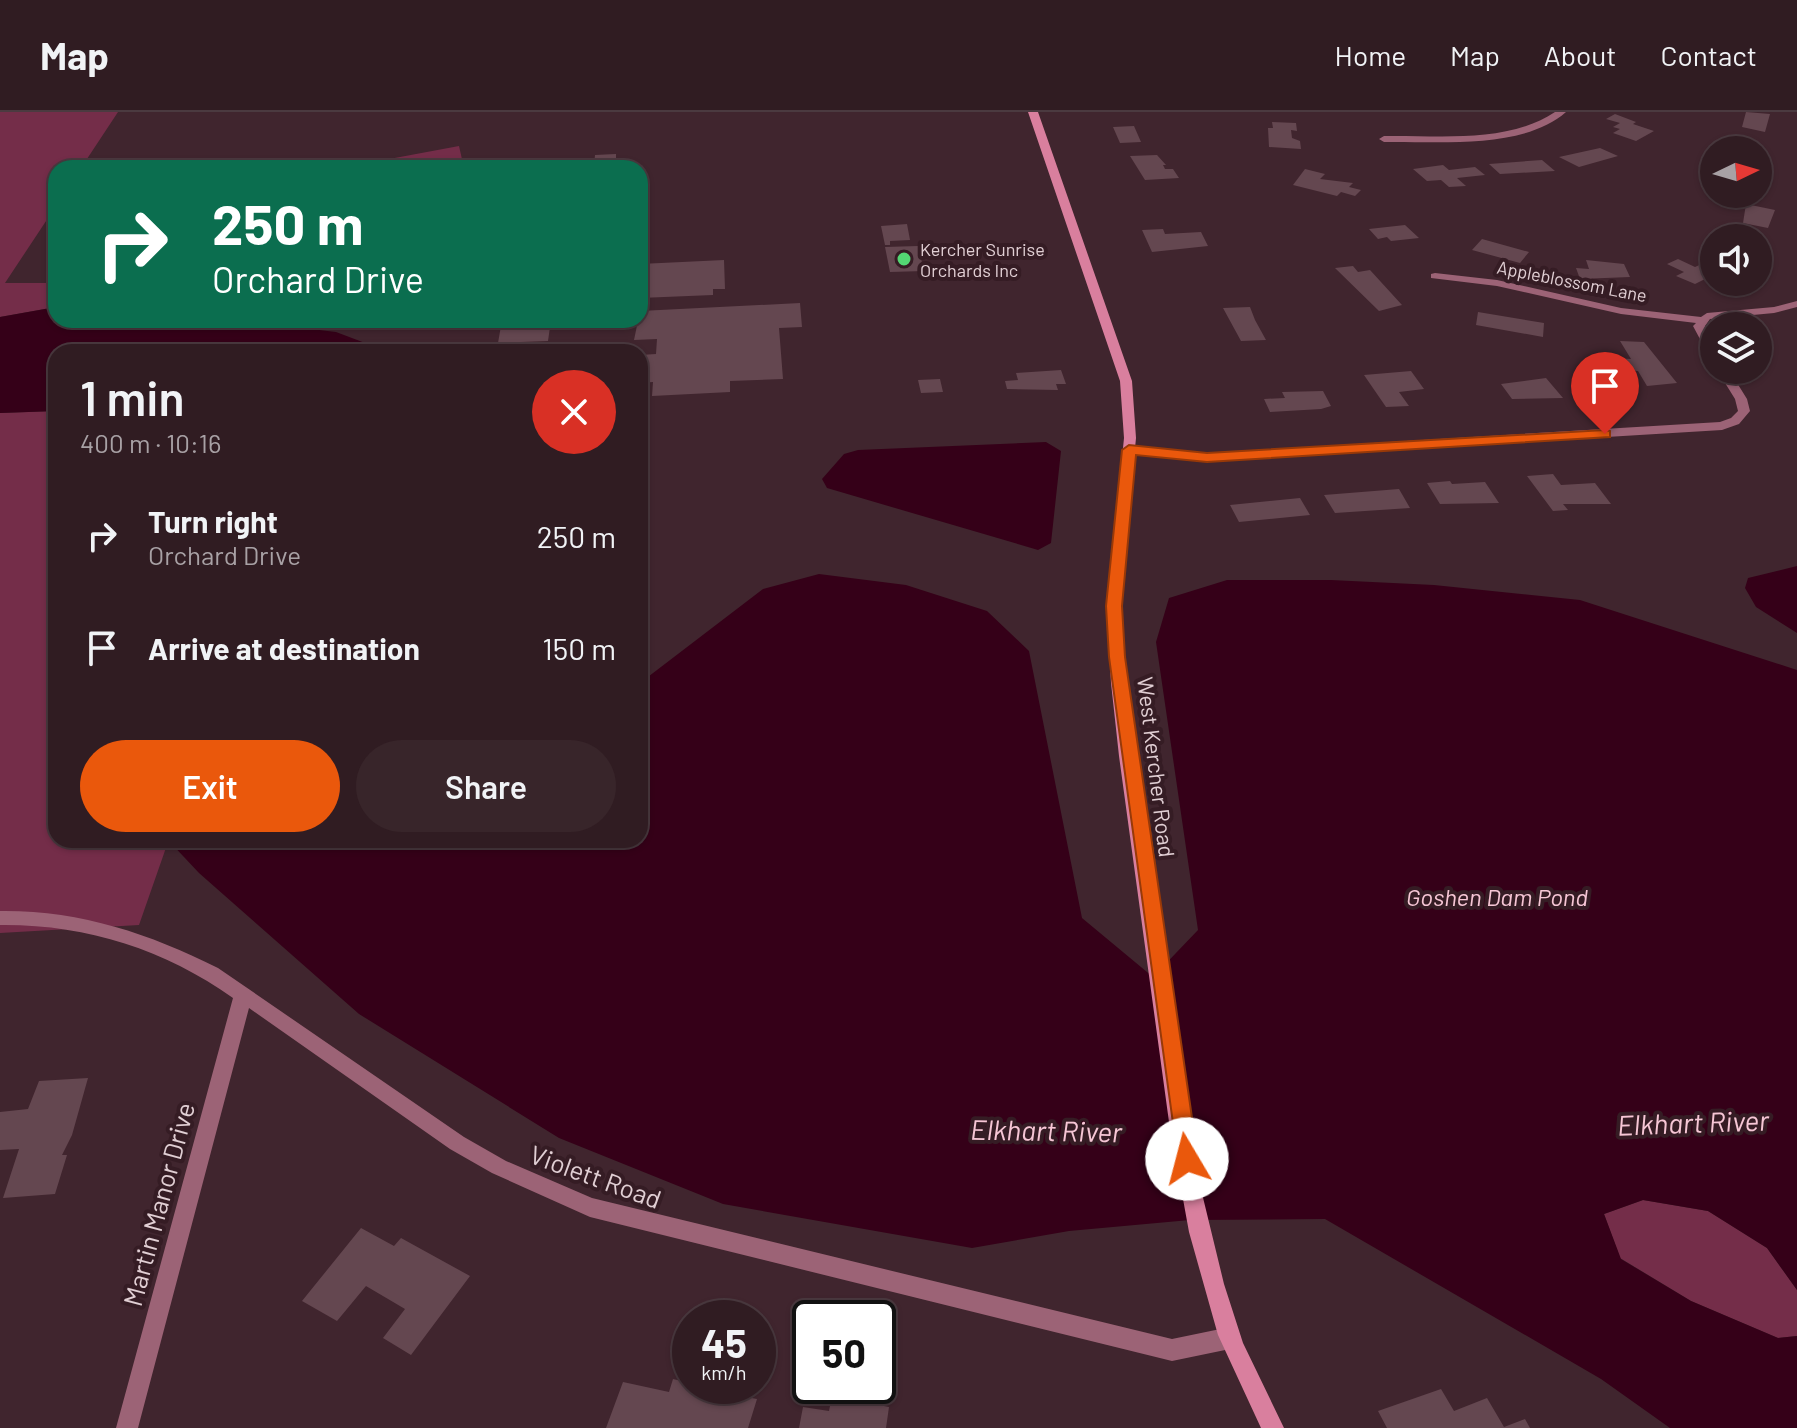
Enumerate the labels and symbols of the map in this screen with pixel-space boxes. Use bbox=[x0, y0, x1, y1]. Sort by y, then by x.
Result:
north arrow bbox=[1700, 136, 1772, 208]
place label: Kercher Sunrise Orchards Inc bbox=[920, 238, 1045, 281]
marker: Kercher Sunrise Orchards Inc bbox=[895, 250, 913, 268]
street label: Appleblossom Lane bbox=[1495, 256, 1649, 306]
pin bbox=[1571, 352, 1639, 434]
street label: West Kercher Road bbox=[1133, 675, 1181, 859]
water label: Goshen Dam Pond bbox=[1406, 882, 1588, 911]
street label: Martin Manor Drive bbox=[116, 1099, 200, 1309]
water label: Elkhart River bbox=[1617, 1102, 1771, 1142]
water label: Elkhart River bbox=[970, 1112, 1123, 1148]
position arrow bbox=[1145, 1117, 1229, 1201]
street label: Violett Road bbox=[526, 1138, 666, 1214]
speed limit sign: 50 bbox=[792, 1300, 896, 1404]

